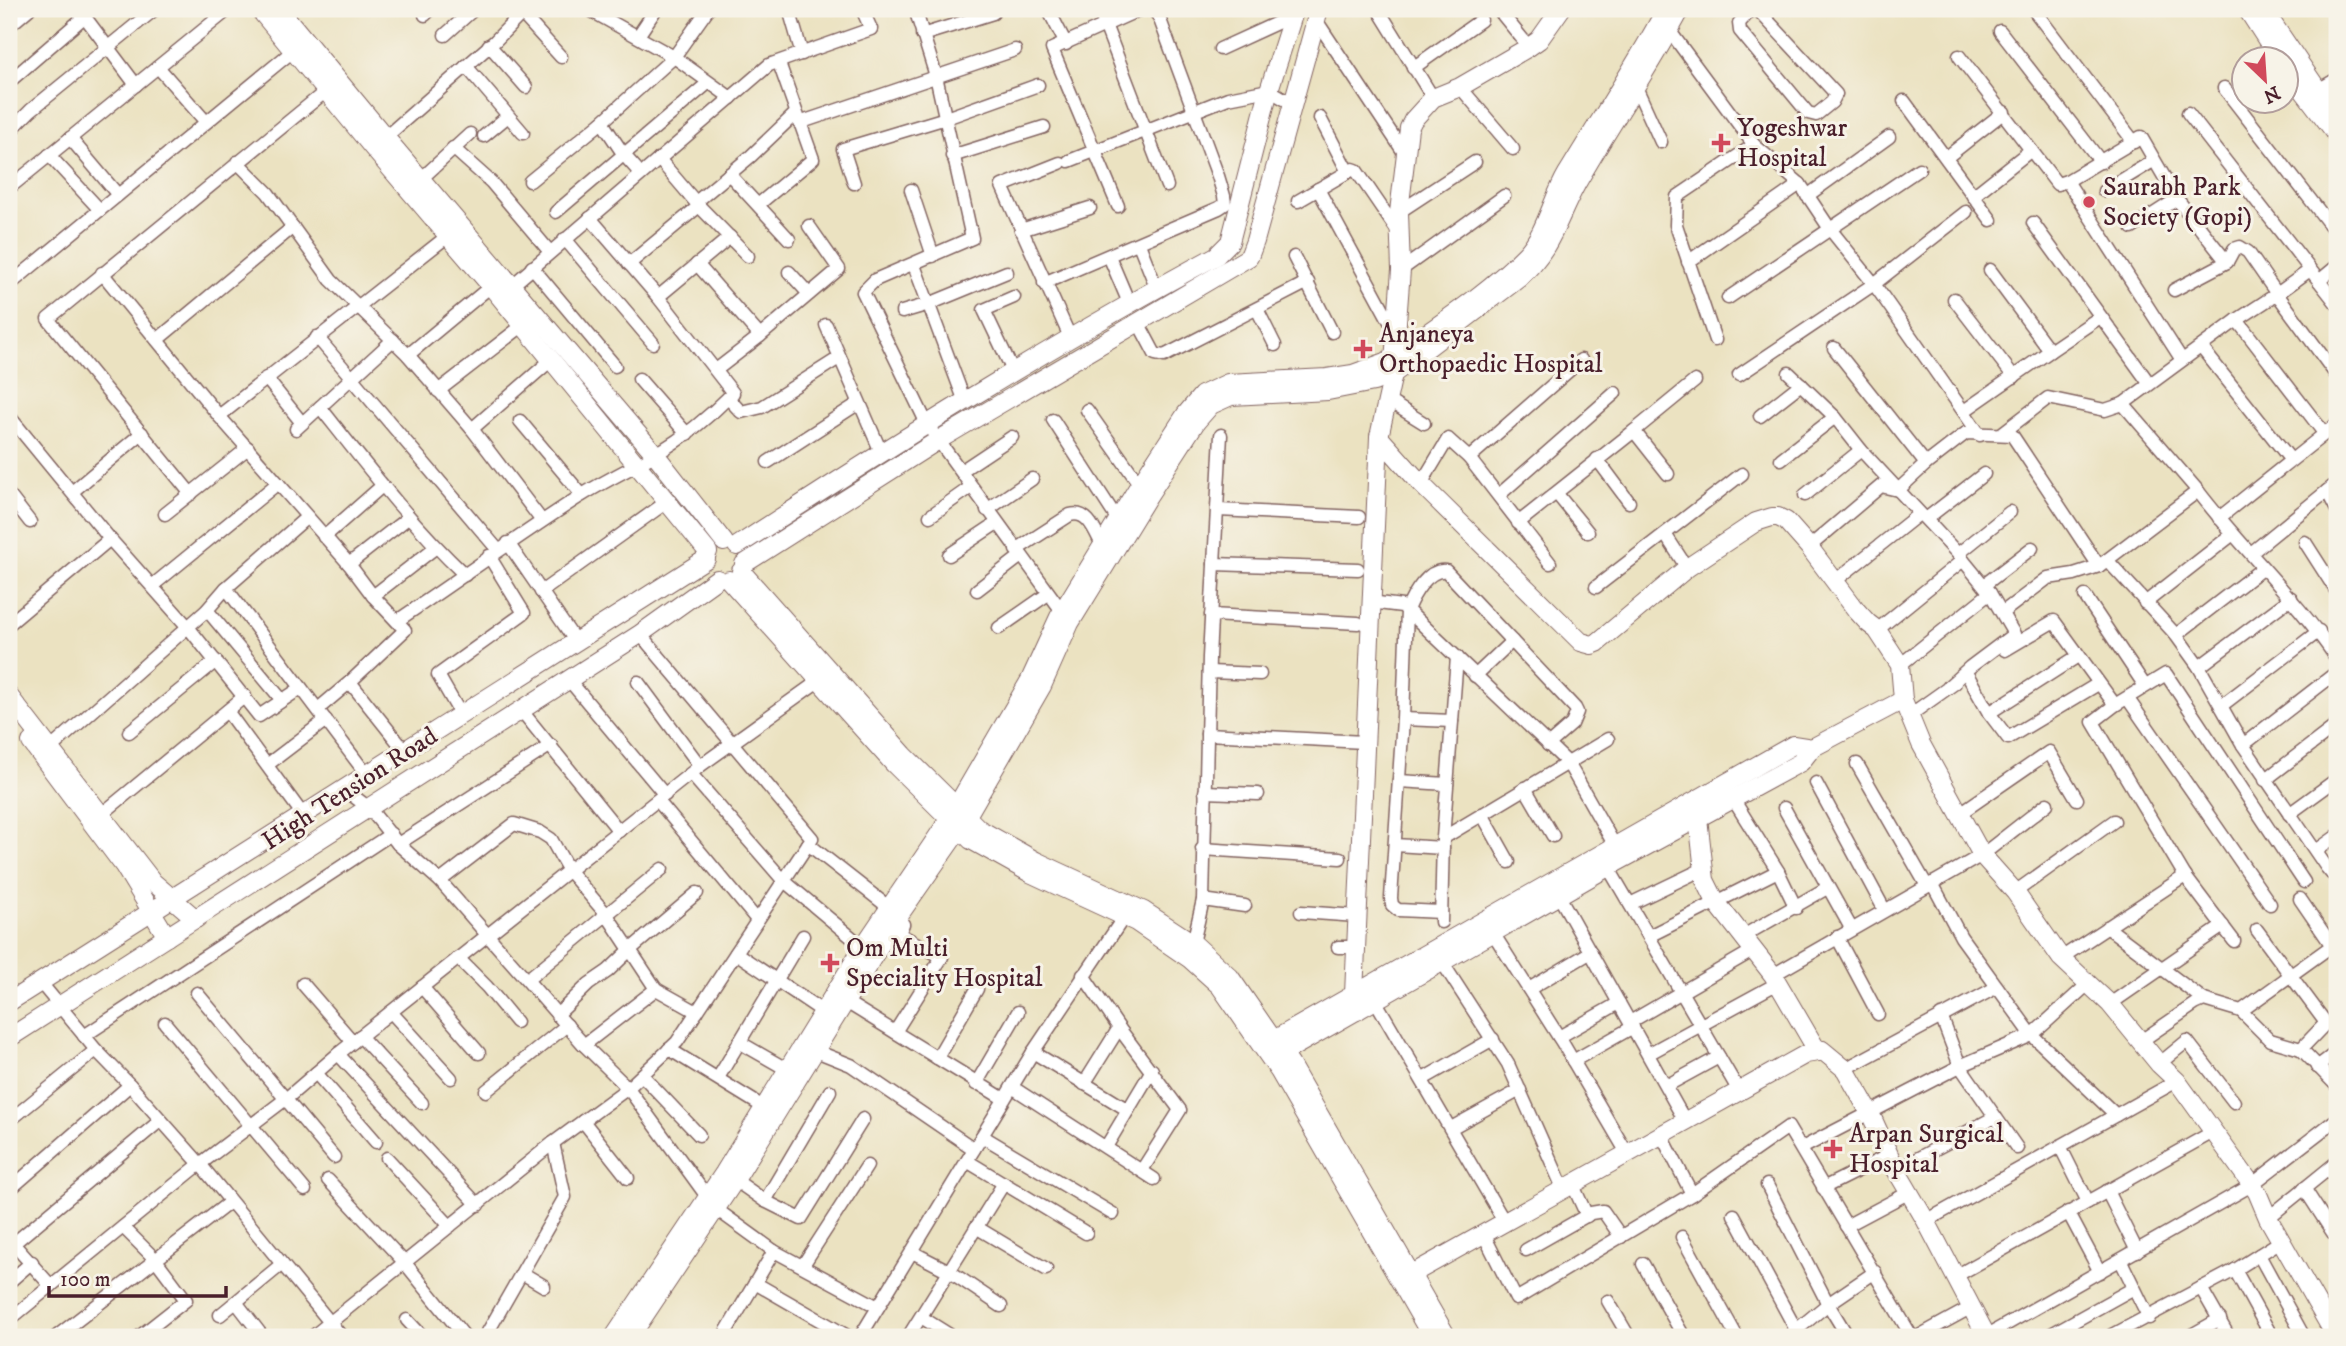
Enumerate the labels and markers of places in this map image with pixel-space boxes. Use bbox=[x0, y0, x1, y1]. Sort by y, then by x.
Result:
place label: Yogeshwar Hospital bbox=[1737, 112, 1848, 175]
marker: Yogeshwar Hospital bbox=[1711, 133, 1731, 153]
place label: Saurabh Park Society (Gopi) bbox=[2103, 171, 2252, 234]
marker: Saurabh Park Society (Gopi) bbox=[2081, 194, 2097, 210]
place label: Anjaneya Orthopaedic Hospital bbox=[1379, 318, 1603, 381]
marker: Anjaneya Orthopaedic Hospital bbox=[1353, 339, 1373, 359]
place label: Om Multi Speciality Hospital bbox=[846, 932, 1043, 995]
marker: Om Multi Speciality Hospital bbox=[820, 953, 840, 973]
place label: Arpan Surgical Hospital bbox=[1849, 1118, 2004, 1181]
marker: Arpan Surgical Hospital bbox=[1823, 1139, 1843, 1159]

